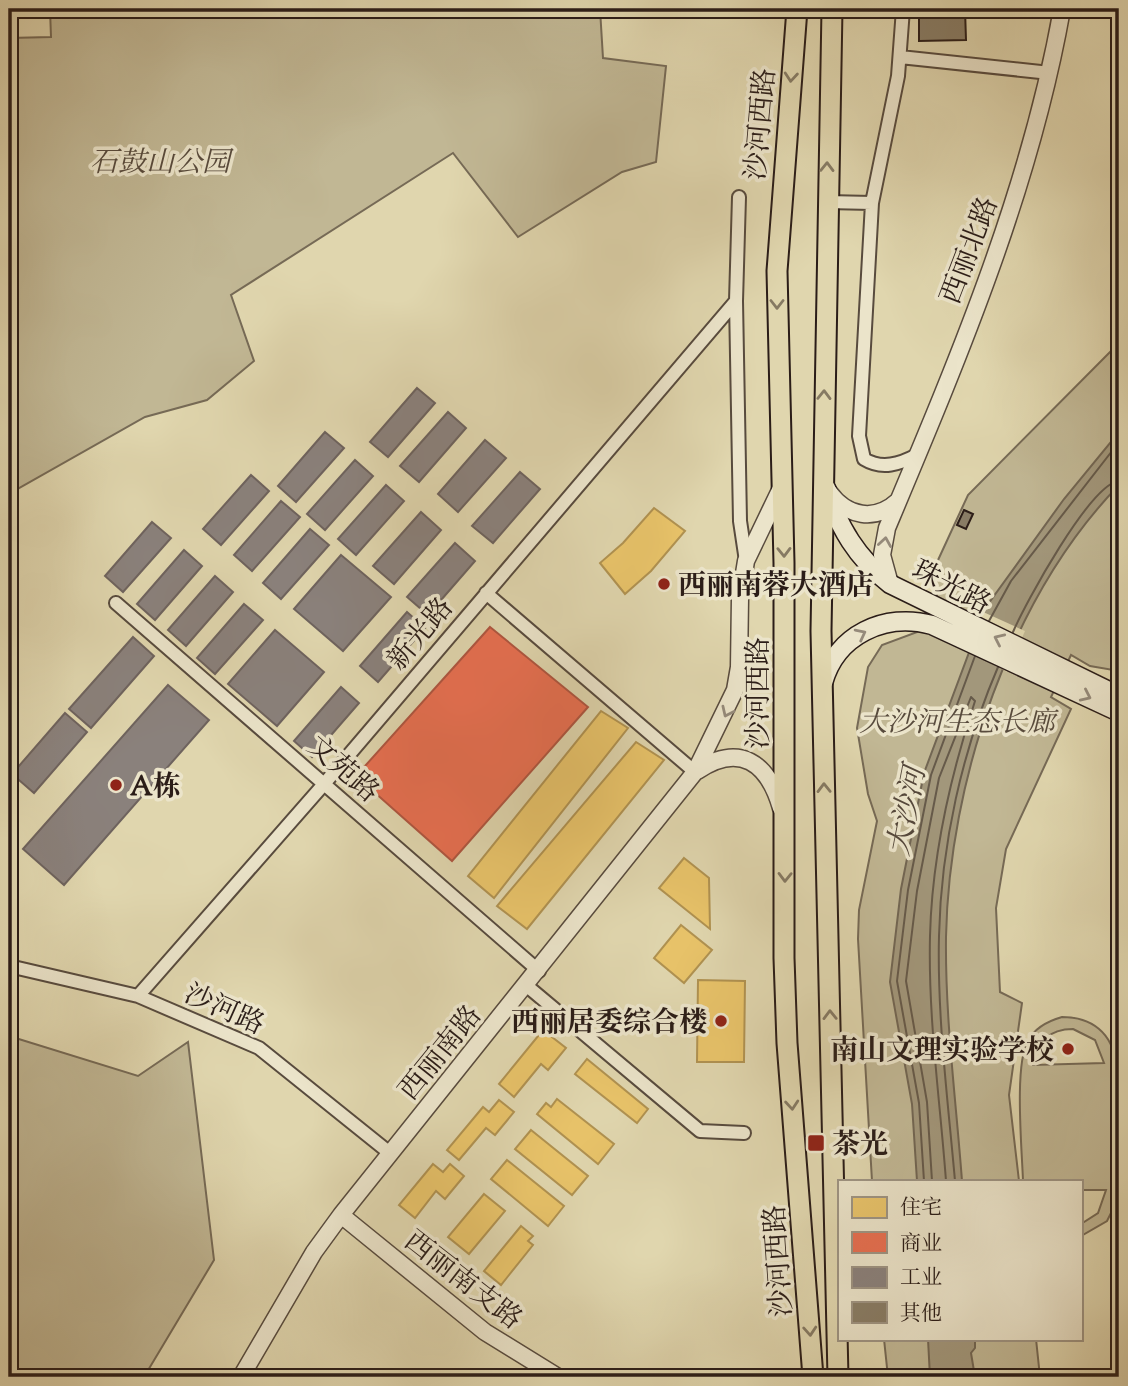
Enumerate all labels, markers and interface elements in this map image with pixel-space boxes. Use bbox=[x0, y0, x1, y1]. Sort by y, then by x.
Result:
street label: 沙河西路 bbox=[737, 67, 787, 182]
one-way arrow bbox=[784, 72, 799, 83]
park label: 石鼓山公园 bbox=[90, 144, 234, 184]
one-way arrow bbox=[820, 162, 835, 173]
street label: 西丽北路 bbox=[932, 192, 1010, 311]
one-way arrow bbox=[769, 299, 785, 309]
one-way arrow bbox=[816, 389, 832, 400]
one-way arrow bbox=[877, 536, 892, 548]
one-way arrow bbox=[776, 547, 792, 558]
street label: 珠光路 bbox=[904, 552, 997, 626]
place label: 西丽南蓉大酒店 bbox=[678, 567, 874, 607]
marker: 西丽南蓉大酒店 bbox=[656, 576, 672, 592]
street label: 新光路 bbox=[379, 590, 464, 680]
one-way arrow bbox=[853, 628, 866, 642]
one-way arrow bbox=[994, 633, 1006, 647]
street label: 沙河西路 bbox=[740, 637, 780, 749]
one-way arrow bbox=[1079, 687, 1091, 701]
park label: 大沙河生态长廊 bbox=[859, 704, 1059, 744]
one-way arrow bbox=[721, 705, 735, 717]
street label: 文苑路 bbox=[297, 728, 387, 813]
water label: 大沙河 bbox=[879, 758, 939, 860]
place label: A栋 bbox=[130, 768, 181, 808]
marker: A栋 bbox=[108, 777, 124, 793]
one-way arrow bbox=[816, 782, 832, 792]
one-way arrow bbox=[777, 872, 792, 883]
street label: 沙河路 bbox=[177, 975, 270, 1046]
street label: 西丽南路 bbox=[391, 998, 492, 1110]
place label: 西丽居委综合楼 bbox=[511, 1004, 707, 1044]
one-way arrow bbox=[822, 1009, 837, 1020]
marker: 西丽居委综合楼 bbox=[713, 1013, 729, 1029]
place label: 南山文理实验学校 bbox=[830, 1032, 1054, 1072]
marker: 南山文理实验学校 bbox=[1060, 1041, 1076, 1057]
one-way arrow bbox=[784, 1099, 799, 1110]
place label: 茶光 bbox=[832, 1126, 888, 1166]
marker: 茶光 bbox=[806, 1133, 826, 1153]
legend bbox=[838, 1180, 1082, 1340]
text: 住宅 bbox=[900, 1194, 942, 1224]
street label: 沙河西路 bbox=[756, 1204, 804, 1318]
street label: 西丽南支路 bbox=[395, 1223, 530, 1340]
text: 商业 bbox=[900, 1230, 942, 1260]
text: 工业 bbox=[900, 1264, 942, 1294]
text: 其他 bbox=[900, 1300, 942, 1330]
one-way arrow bbox=[802, 1326, 817, 1337]

